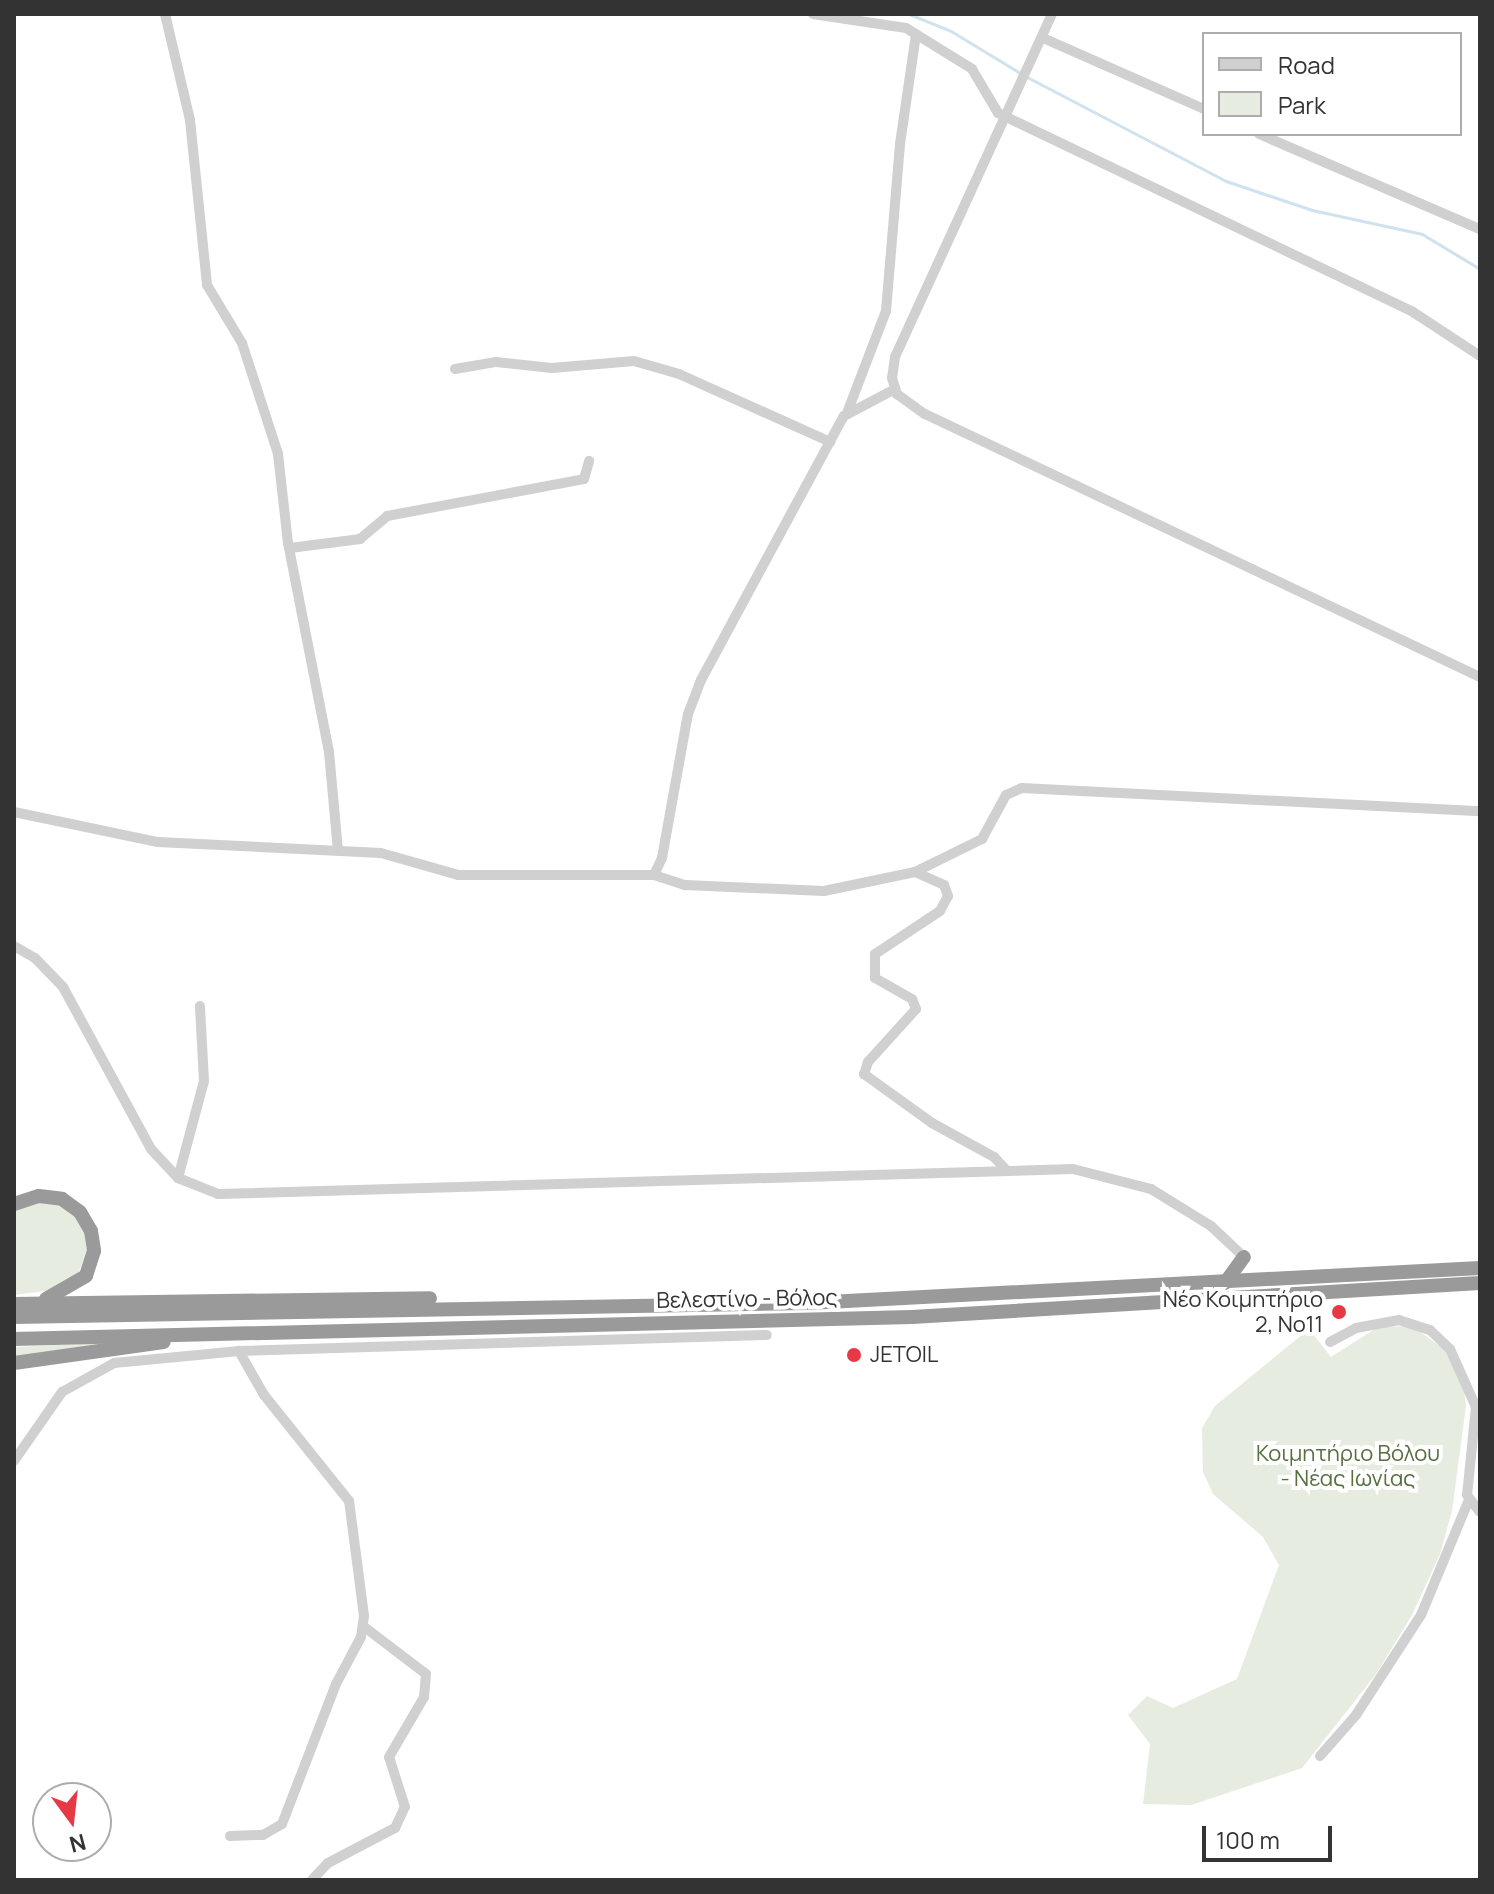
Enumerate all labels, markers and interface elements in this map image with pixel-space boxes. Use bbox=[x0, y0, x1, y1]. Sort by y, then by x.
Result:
legend bbox=[1202, 32, 1462, 136]
text: Road bbox=[1278, 48, 1335, 81]
text: Park bbox=[1278, 88, 1326, 121]
street label: Βελεστίνο - Βόλος bbox=[656, 1284, 838, 1314]
place label: Νέο Κοιμητήριο 2, Νο11 bbox=[1163, 1286, 1323, 1338]
marker: Νέο Κοιμητήριο 2, Νο11 bbox=[1330, 1303, 1348, 1321]
place label: JETOIL bbox=[870, 1342, 938, 1368]
marker: JETOIL bbox=[845, 1346, 863, 1364]
park label: Κοιμητήριο Βόλου - Νέας Ιωνίας bbox=[1256, 1440, 1440, 1492]
north arrow bbox=[32, 1782, 112, 1862]
scale bar bbox=[1206, 1810, 1336, 1860]
text: 100 m bbox=[1216, 1823, 1280, 1856]
text: N bbox=[66, 1827, 89, 1860]

